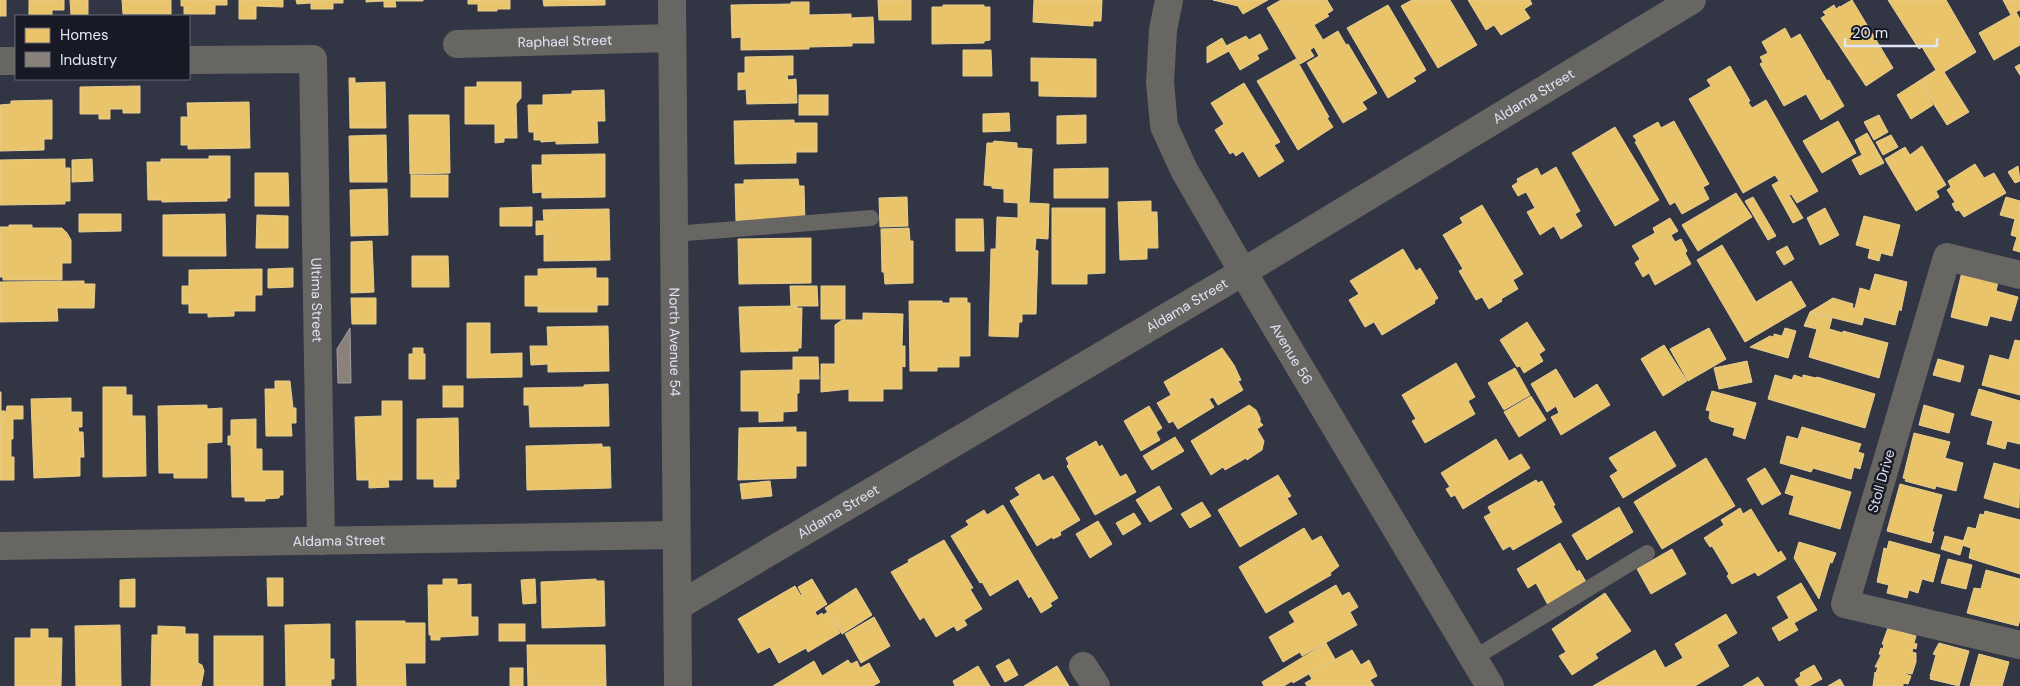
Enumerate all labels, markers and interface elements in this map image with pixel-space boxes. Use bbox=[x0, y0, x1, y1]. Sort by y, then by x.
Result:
legend bbox=[15, 15, 190, 80]
scale bar bbox=[1845, 15, 1938, 47]
text: 20 m bbox=[1852, 23, 1888, 43]
text: Homes bbox=[60, 25, 109, 45]
street label: Raphael Street bbox=[517, 31, 613, 51]
text: Industry bbox=[60, 50, 118, 70]
street label: Aldama Street bbox=[1489, 64, 1578, 128]
street label: Ultima Street bbox=[307, 257, 327, 342]
street label: Aldama Street bbox=[1142, 274, 1231, 337]
street label: North Avenue 54 bbox=[666, 287, 684, 397]
street label: Avenue 56 bbox=[1266, 319, 1317, 388]
street label: Stoll Drive bbox=[1863, 447, 1899, 515]
street label: Aldama Street bbox=[794, 480, 882, 543]
street label: Aldama Street bbox=[293, 531, 385, 550]

